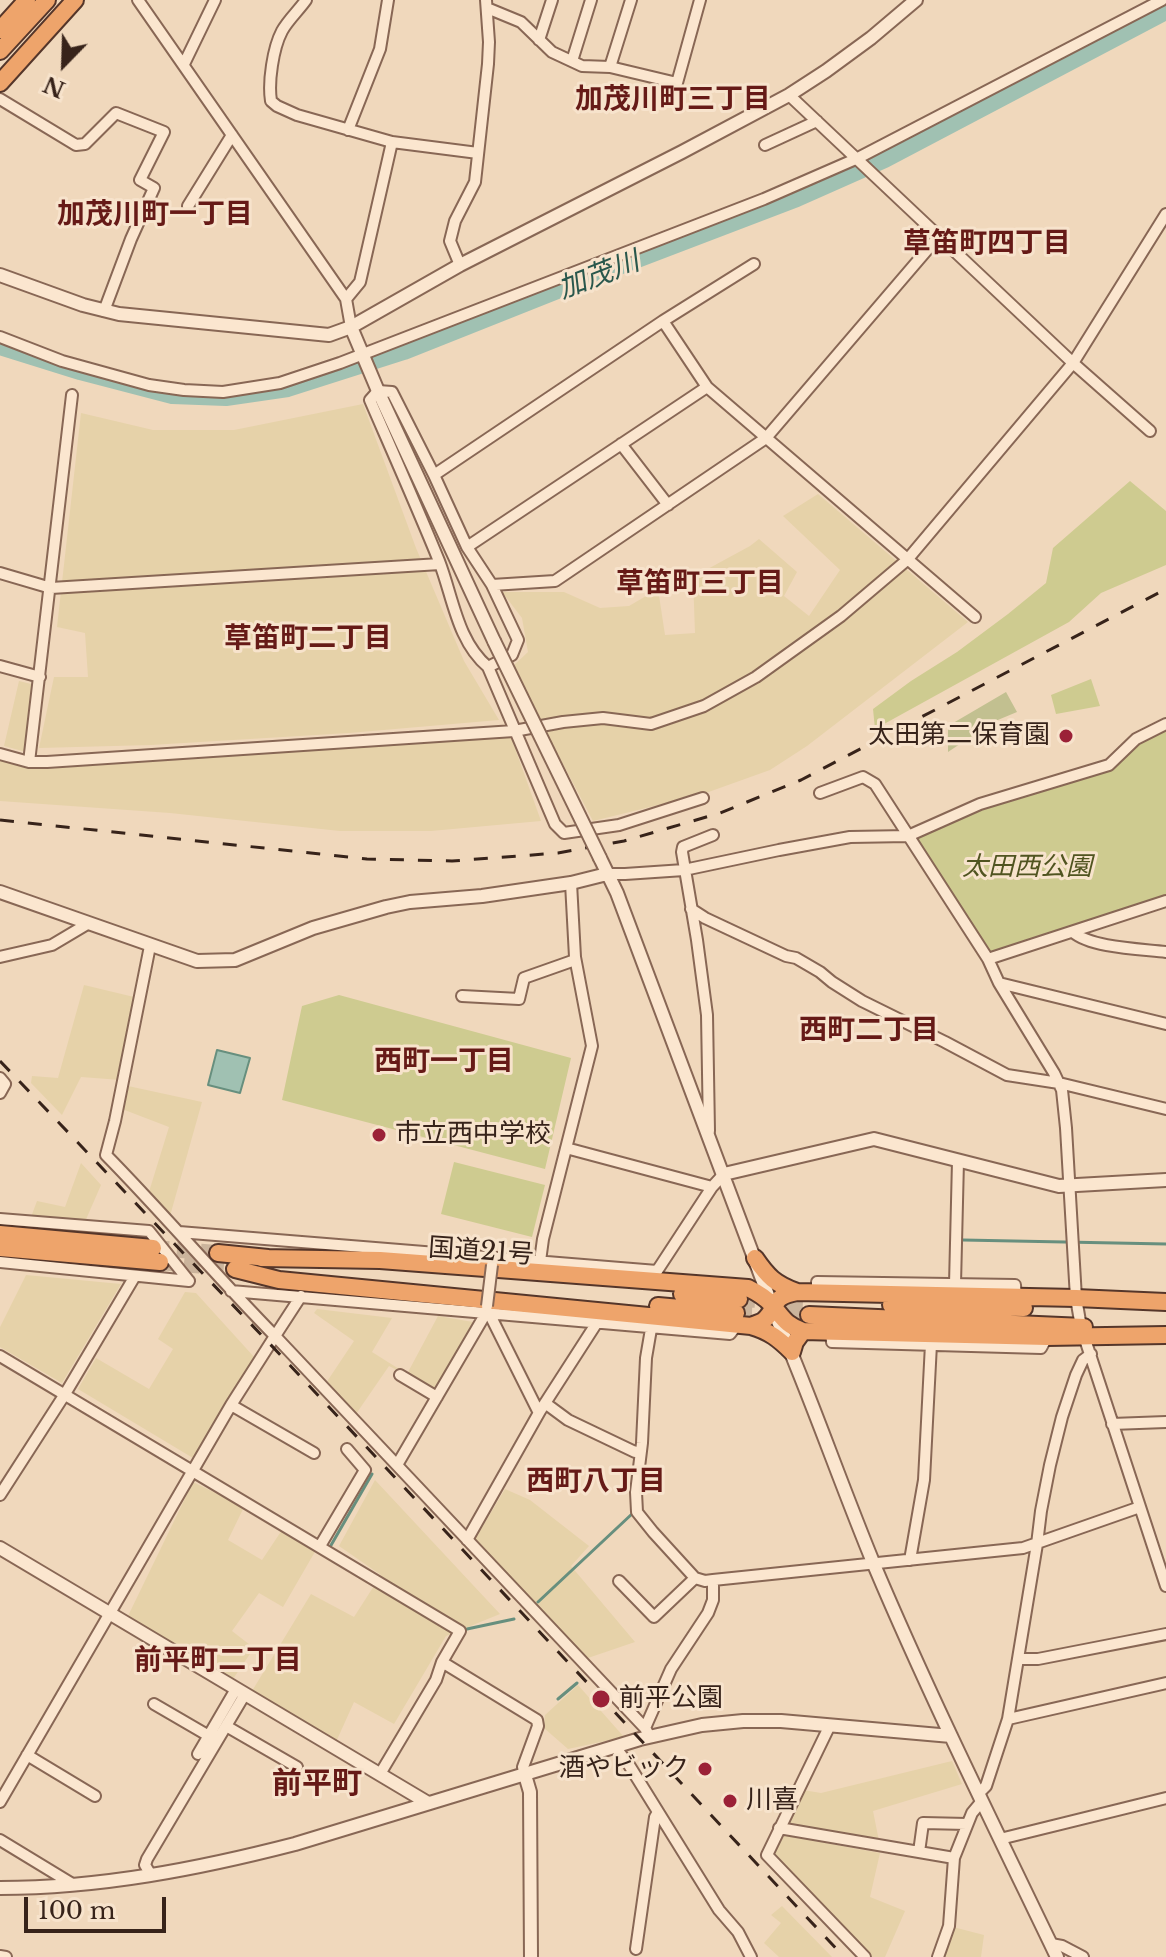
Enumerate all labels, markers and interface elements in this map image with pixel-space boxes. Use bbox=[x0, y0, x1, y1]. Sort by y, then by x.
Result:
north arrow bbox=[24, 24, 104, 104]
text: N bbox=[40, 70, 69, 103]
district label: 加茂川町三丁目 bbox=[575, 83, 771, 117]
district label: 加茂川町一丁目 bbox=[57, 198, 253, 232]
district label: 草笛町四丁目 bbox=[903, 227, 1071, 261]
water label: 加茂川 bbox=[554, 245, 644, 307]
district label: 草笛町三丁目 bbox=[616, 567, 784, 601]
district label: 草笛町二丁目 bbox=[224, 622, 392, 656]
place label: 太田第二保育園 bbox=[868, 720, 1050, 752]
marker: 太田第二保育園 bbox=[1057, 727, 1075, 745]
park label: 太田西公園 bbox=[962, 852, 1092, 884]
district label: 西町二丁目 bbox=[799, 1014, 939, 1048]
district label: 西町一丁目 bbox=[374, 1045, 514, 1079]
place label: 市立西中学校 bbox=[395, 1119, 551, 1151]
marker: 市立西中学校 bbox=[370, 1126, 388, 1144]
street label: 国道21号 bbox=[427, 1233, 535, 1271]
district label: 西町八丁目 bbox=[526, 1465, 666, 1499]
district label: 前平町二丁目 bbox=[134, 1644, 302, 1678]
place label: 前平公園 bbox=[619, 1683, 723, 1715]
marker: 前平公園 bbox=[590, 1688, 612, 1710]
place label: 酒やビック bbox=[559, 1753, 689, 1785]
marker: 酒やビック bbox=[696, 1760, 714, 1778]
district label: 前平町 bbox=[272, 1767, 362, 1803]
place label: 川喜 bbox=[746, 1785, 798, 1817]
marker: 川喜 bbox=[721, 1792, 739, 1810]
scale bar bbox=[28, 1881, 170, 1931]
text: 100 m bbox=[38, 1896, 116, 1925]

